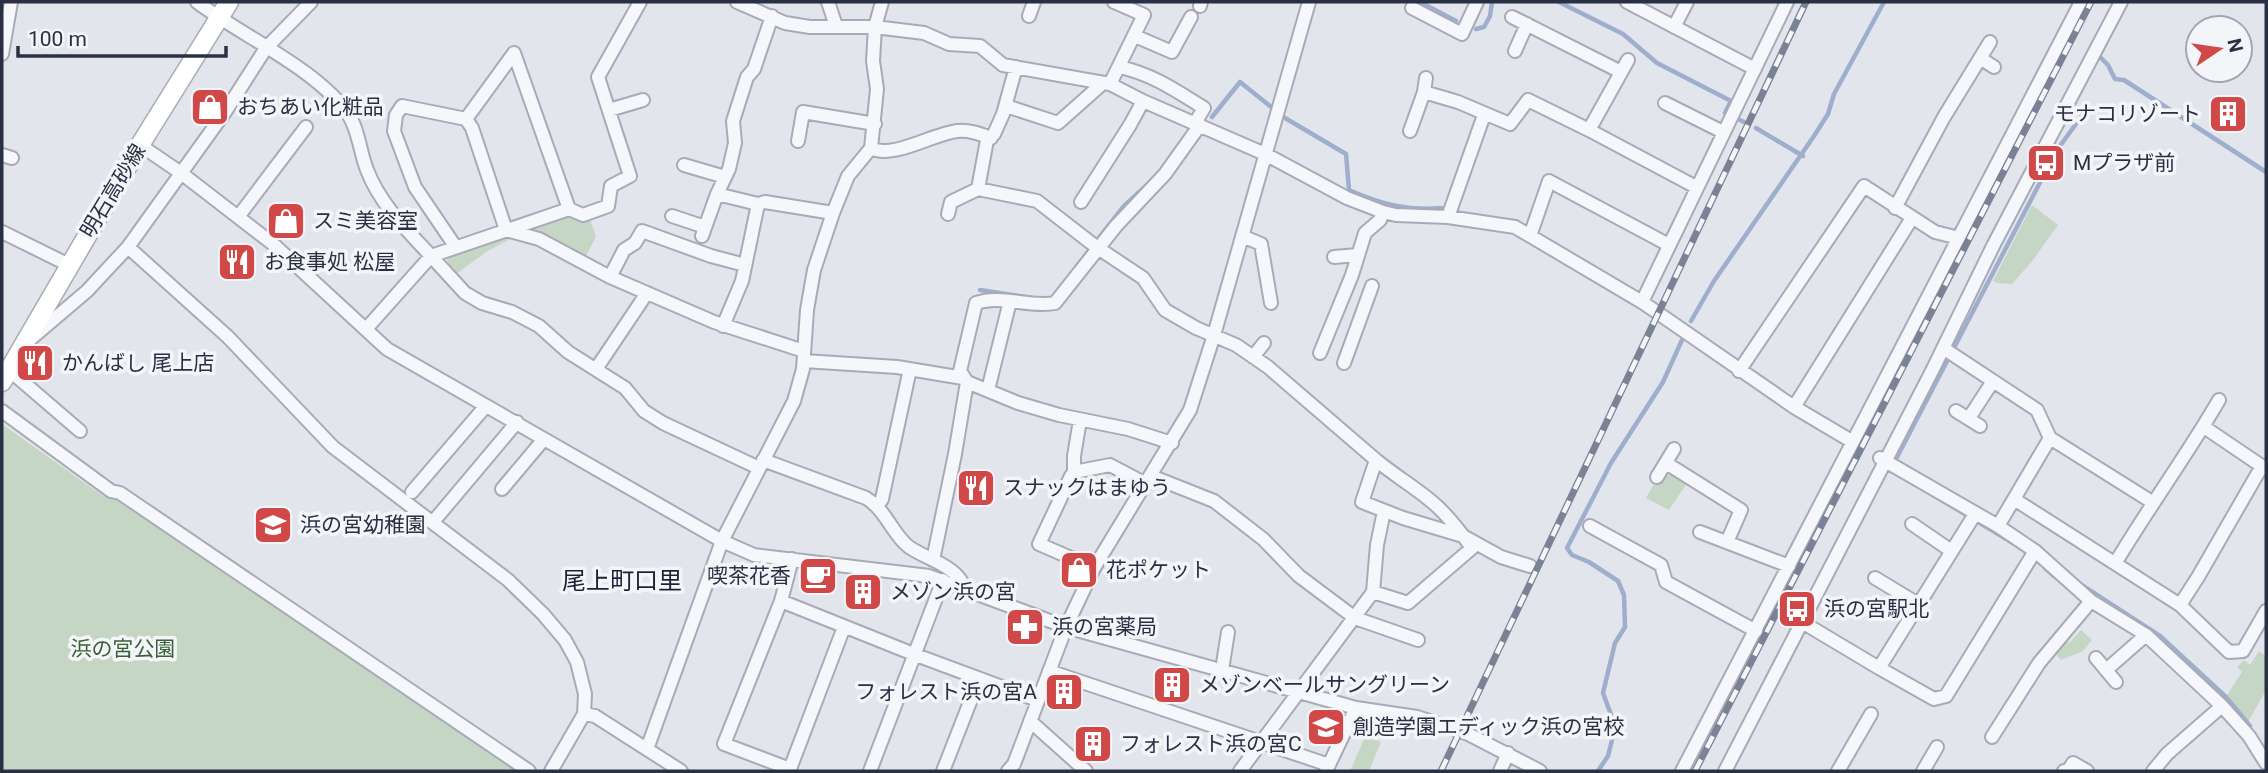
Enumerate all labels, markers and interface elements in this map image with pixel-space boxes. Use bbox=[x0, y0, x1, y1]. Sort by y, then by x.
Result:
scale bar bbox=[18, 14, 226, 58]
north arrow bbox=[2184, 14, 2254, 84]
text: 100 m bbox=[28, 27, 87, 51]
text: N bbox=[2222, 36, 2248, 54]
shop icon: おちあい化粧品 bbox=[189, 86, 231, 128]
building icon: モナコリゾート bbox=[2207, 93, 2249, 135]
place label: おちあい化粧品 bbox=[237, 95, 384, 119]
place label: モナコリゾート bbox=[2054, 102, 2201, 126]
street label: 明石高砂線 bbox=[76, 140, 150, 242]
bus stop icon: Mプラザ前 bbox=[2025, 142, 2067, 184]
place label: Mプラザ前 bbox=[2073, 151, 2175, 175]
shop icon: スミ美容室 bbox=[265, 200, 307, 242]
place label: スミ美容室 bbox=[313, 209, 418, 233]
restaurant icon: お食事処 松屋 bbox=[216, 241, 258, 283]
place label: お食事処 松屋 bbox=[264, 250, 395, 274]
restaurant icon: かんばし 尾上店 bbox=[14, 342, 56, 384]
place label: かんばし 尾上店 bbox=[62, 351, 214, 375]
restaurant icon: スナックはまゆう bbox=[955, 467, 997, 509]
place label: スナックはまゆう bbox=[1003, 476, 1171, 500]
school or university icon: 浜の宮幼稚園 bbox=[252, 504, 294, 546]
place label: 浜の宮幼稚園 bbox=[300, 513, 426, 537]
shop icon: 花ポケット bbox=[1058, 549, 1100, 591]
cafe icon: 喫茶花香 bbox=[797, 555, 839, 597]
place label: 花ポケット bbox=[1106, 558, 1211, 582]
place label: 喫茶花香 bbox=[707, 564, 791, 588]
district label: 尾上町口里 bbox=[562, 567, 682, 595]
building icon: メゾン浜の宮 bbox=[842, 571, 884, 613]
place label: メゾン浜の宮 bbox=[890, 580, 1016, 604]
bus stop icon: 浜の宮駅北 bbox=[1776, 588, 1818, 630]
place label: 浜の宮駅北 bbox=[1824, 597, 1929, 621]
pharmacy icon: 浜の宮薬局 bbox=[1004, 606, 1046, 648]
place label: 浜の宮薬局 bbox=[1052, 615, 1157, 639]
park label: 浜の宮公園 bbox=[71, 637, 176, 661]
building icon: メゾンベールサングリーン bbox=[1151, 664, 1193, 706]
building icon: フォレスト浜の宮A bbox=[1043, 671, 1085, 713]
place label: メゾンベールサングリーン bbox=[1199, 673, 1450, 697]
place label: フォレスト浜の宮A bbox=[855, 680, 1037, 704]
school or university icon: 創造学園エディック浜の宮校 bbox=[1305, 706, 1347, 748]
place label: 創造学園エディック浜の宮校 bbox=[1353, 715, 1625, 739]
building icon: フォレスト浜の宮C bbox=[1072, 723, 1114, 765]
place label: フォレスト浜の宮C bbox=[1120, 732, 1302, 756]

